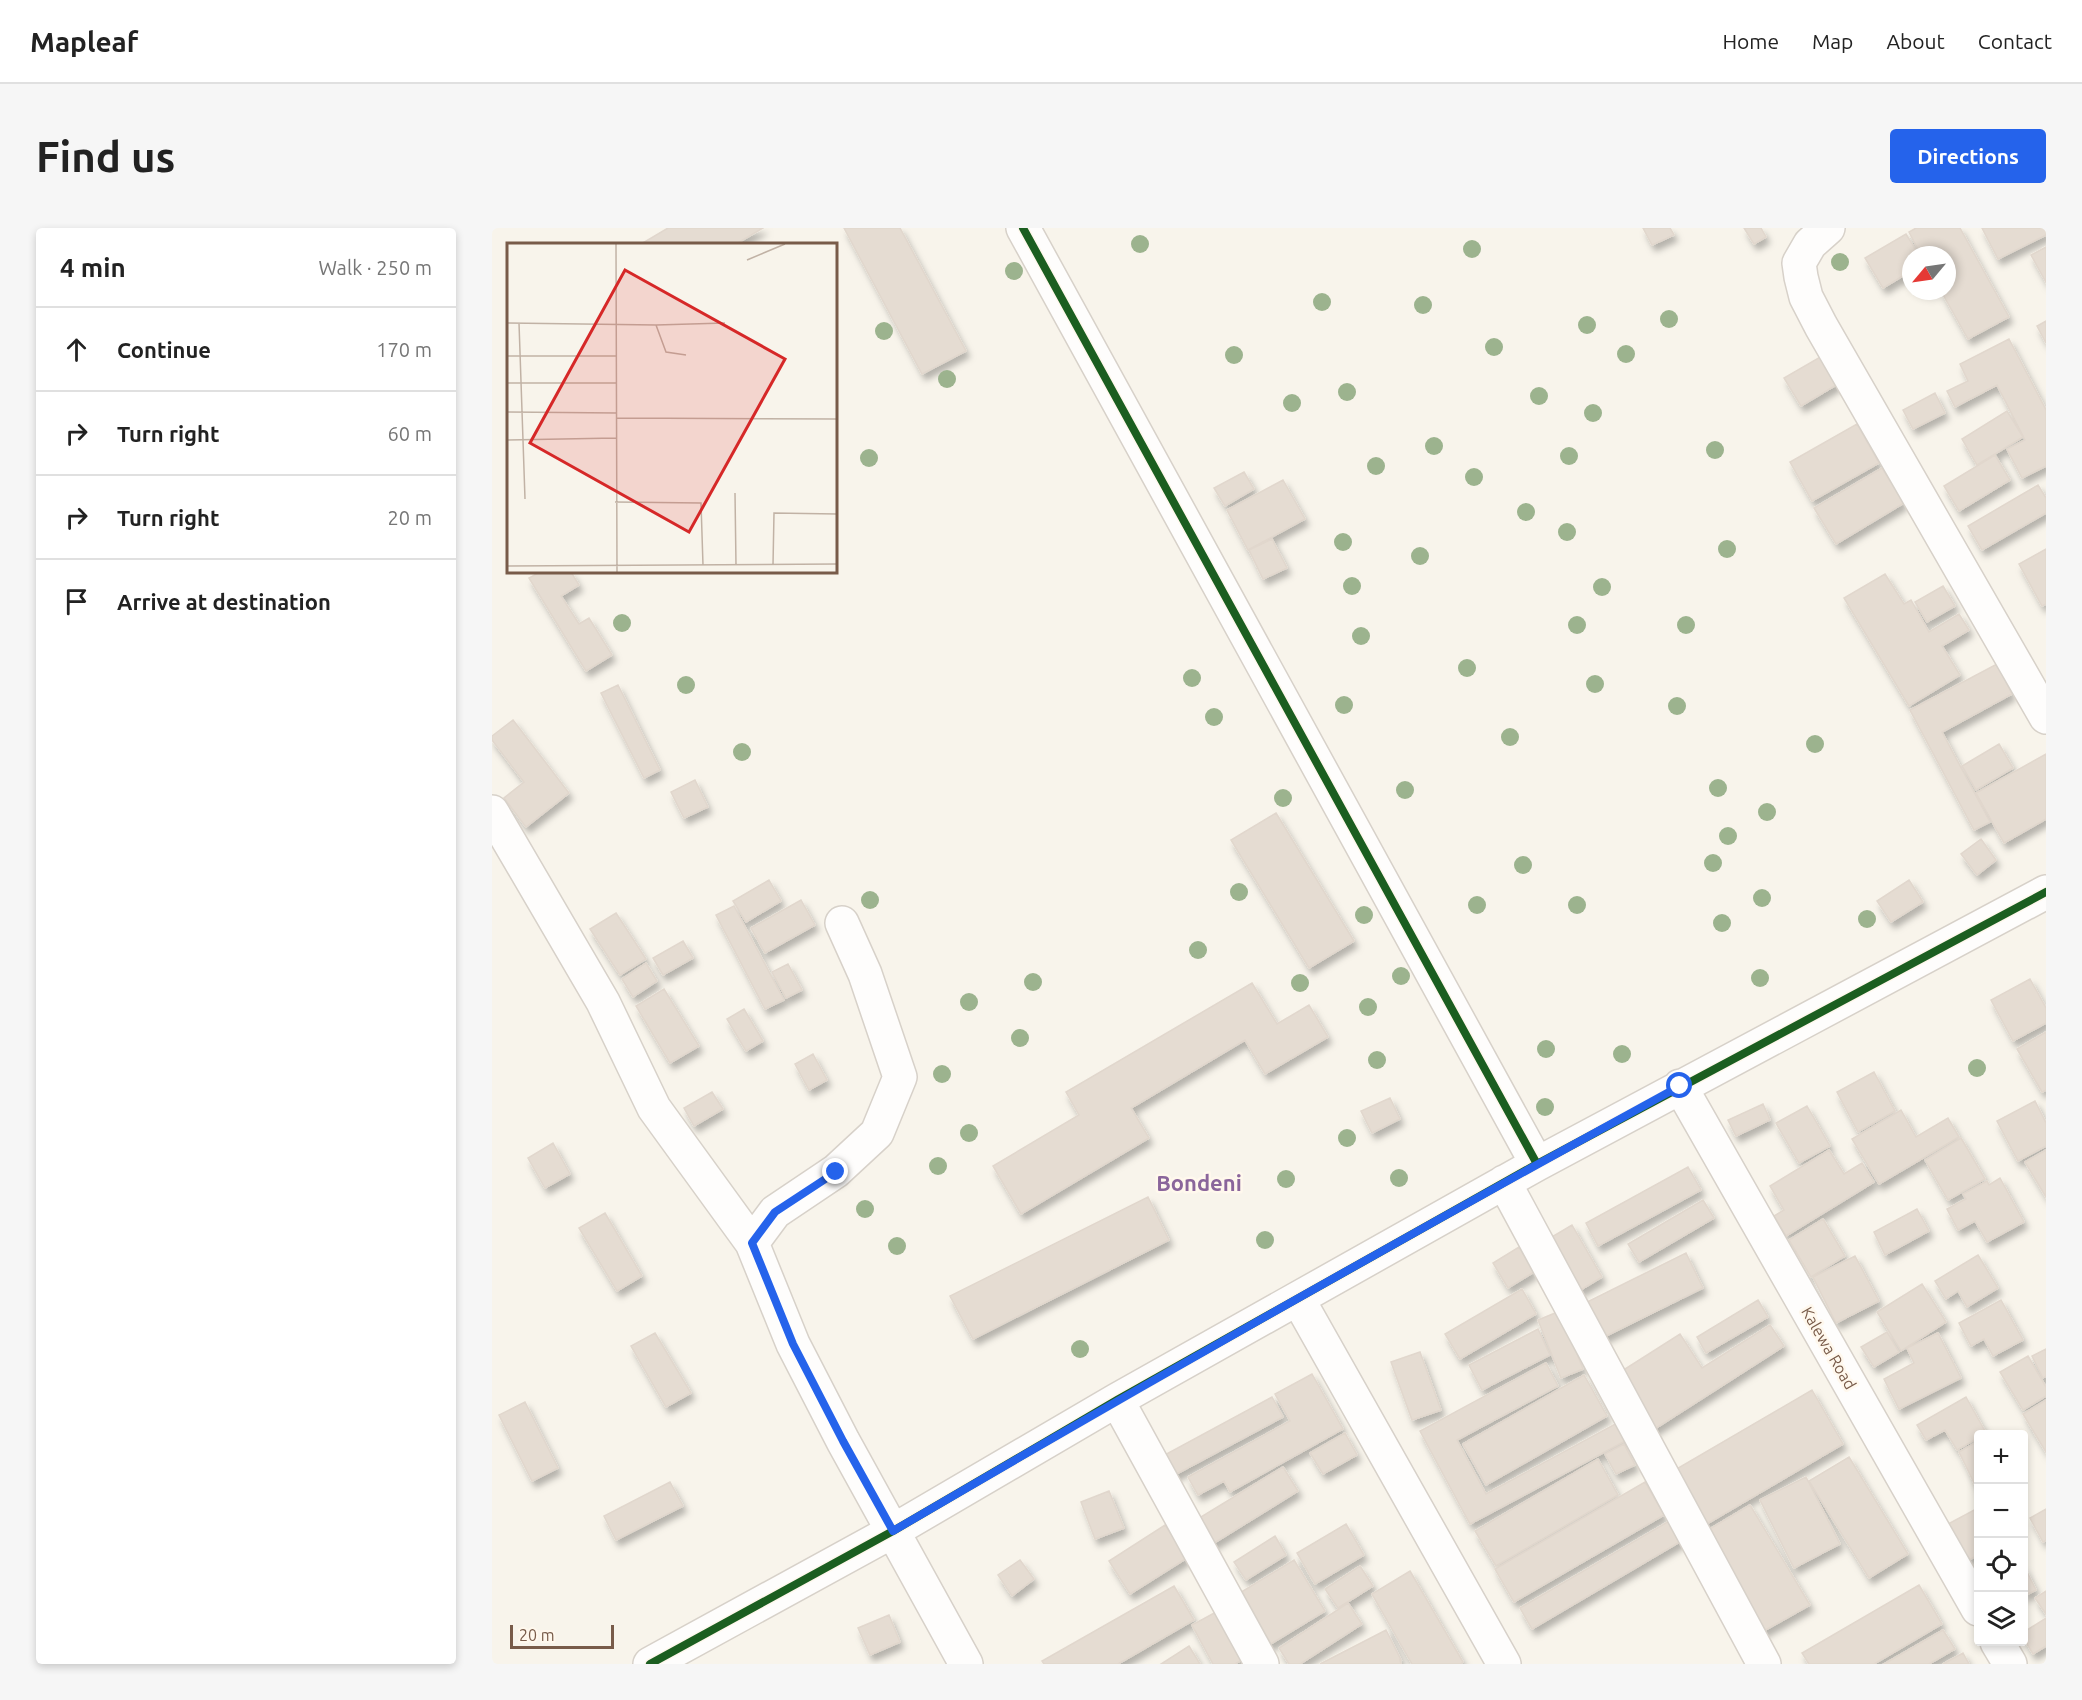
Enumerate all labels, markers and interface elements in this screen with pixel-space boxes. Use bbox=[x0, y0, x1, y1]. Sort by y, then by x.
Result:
text: Mapleaf bbox=[30, 26, 138, 57]
text: Home bbox=[1722, 29, 1779, 53]
text: Map bbox=[1812, 29, 1853, 53]
text: About bbox=[1886, 29, 1945, 53]
text: Contact bbox=[1978, 29, 2052, 53]
button: Directions bbox=[1890, 129, 2046, 183]
text: Find us bbox=[36, 133, 175, 180]
inset map bbox=[507, 243, 837, 573]
north arrow bbox=[1902, 246, 1956, 300]
text: 4 min bbox=[60, 253, 126, 282]
text: Walk · 250 m bbox=[319, 256, 432, 279]
icon: ahead bbox=[60, 333, 93, 366]
text: Continue bbox=[117, 337, 211, 362]
text: 170 m bbox=[376, 338, 432, 361]
icon: right bbox=[60, 417, 93, 450]
text: Turn right bbox=[117, 421, 219, 446]
text: 60 m bbox=[388, 422, 432, 445]
icon: right bbox=[60, 501, 93, 534]
text: Turn right bbox=[117, 505, 219, 530]
text: 20 m bbox=[388, 506, 432, 529]
icon: arrive bbox=[60, 585, 93, 618]
text: Arrive at destination bbox=[117, 589, 331, 614]
route start bbox=[1666, 1072, 1692, 1098]
route end bbox=[822, 1158, 848, 1184]
district label: Bondeni bbox=[1156, 1170, 1242, 1195]
street label: Kalewa Road bbox=[1798, 1304, 1860, 1392]
map controls bbox=[1974, 1430, 2028, 1646]
button: + bbox=[1974, 1430, 2028, 1484]
button: − bbox=[1974, 1484, 2028, 1538]
button: locate bbox=[1974, 1538, 2028, 1592]
button: layers bbox=[1974, 1592, 2028, 1646]
scale bar bbox=[510, 1622, 614, 1650]
text: 20 m bbox=[519, 1626, 555, 1644]

